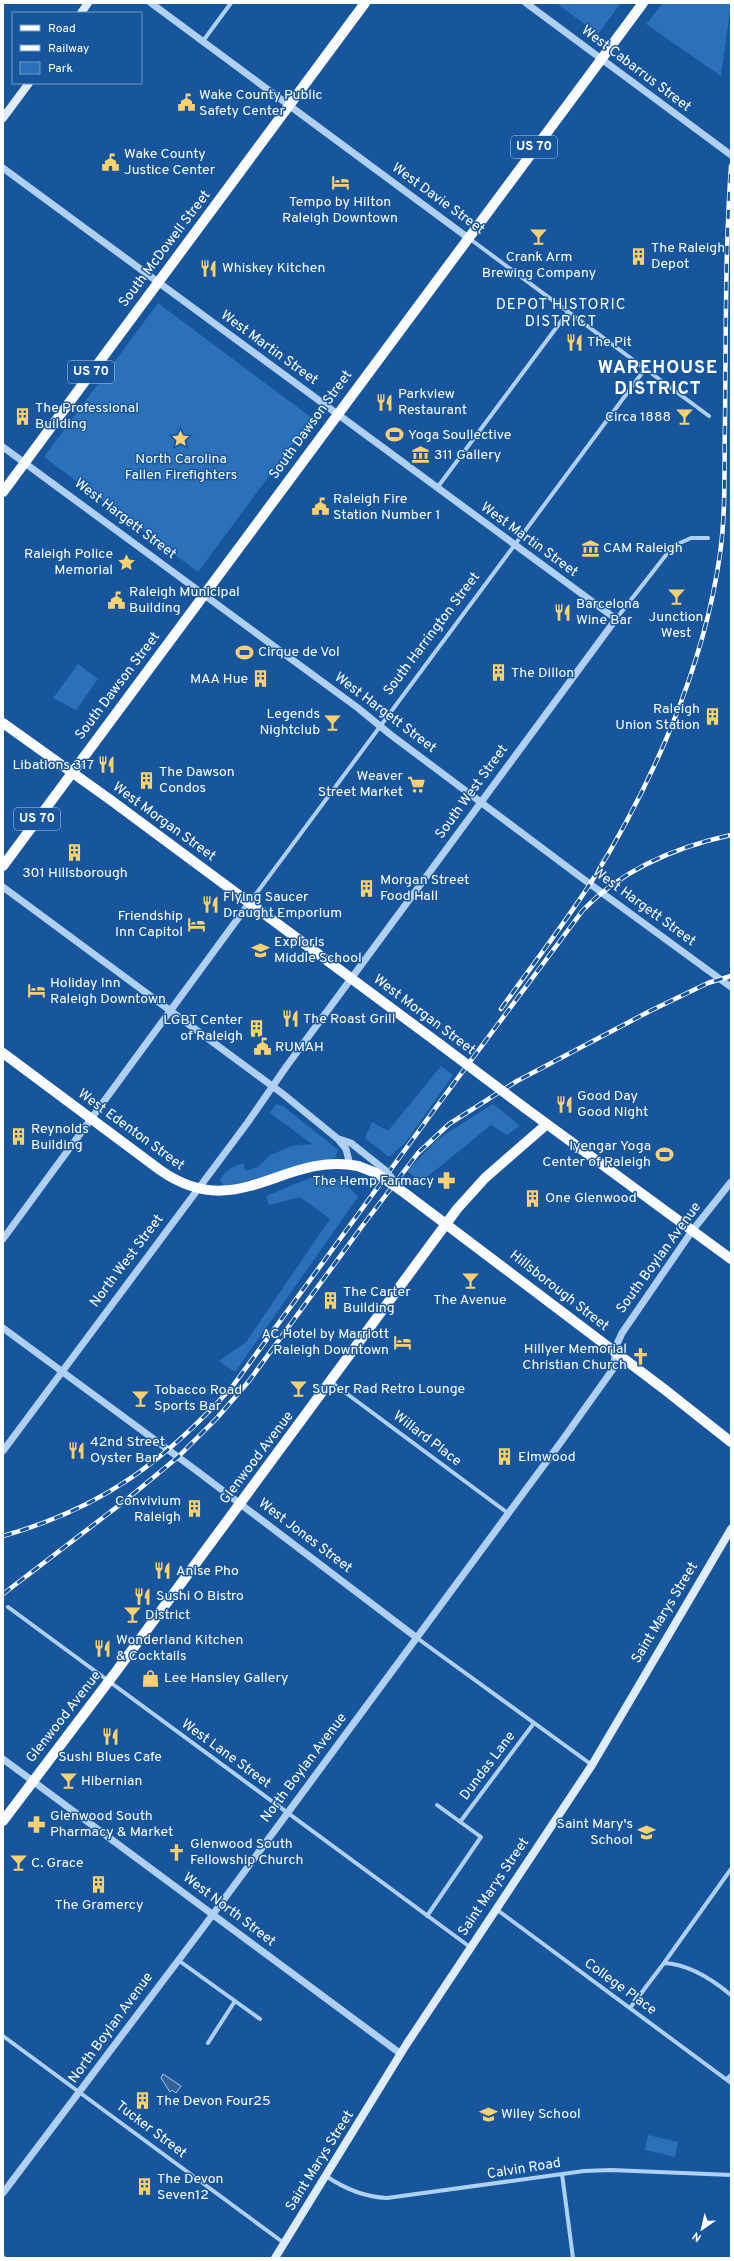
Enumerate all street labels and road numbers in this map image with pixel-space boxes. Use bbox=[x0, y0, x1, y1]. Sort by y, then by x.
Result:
street label: West Cabarrus Street bbox=[578, 22, 694, 116]
road number: US 70 bbox=[511, 136, 557, 158]
street label: West Davie Street bbox=[388, 160, 488, 238]
street label: South McDowell Street bbox=[115, 187, 215, 311]
street label: West Martin Street bbox=[217, 307, 321, 389]
road number: US 70 bbox=[68, 361, 114, 383]
street label: South Dawson Street bbox=[266, 367, 356, 483]
street label: West Hargett Street bbox=[71, 475, 179, 563]
street label: West Martin Street bbox=[477, 499, 581, 581]
street label: South Harrington Street bbox=[380, 569, 484, 699]
street label: South Dawson Street bbox=[72, 629, 164, 743]
street label: West Hargett Street bbox=[331, 669, 439, 757]
street label: South West Street bbox=[432, 742, 512, 842]
street label: West Morgan Street bbox=[109, 779, 219, 865]
road number: US 70 bbox=[14, 808, 60, 830]
street label: West Hargett Street bbox=[589, 864, 699, 950]
street label: West Morgan Street bbox=[370, 971, 478, 1059]
street label: West Edenton Street bbox=[74, 1086, 188, 1174]
street label: South Boylan Avenue bbox=[613, 1199, 705, 1317]
street label: North West Street bbox=[87, 1211, 167, 1311]
street label: Hillsborough Street bbox=[506, 1247, 612, 1335]
street label: Glenwood Avenue bbox=[216, 1408, 298, 1508]
street label: Willard Place bbox=[389, 1408, 465, 1470]
street label: West Jones Street bbox=[255, 1495, 355, 1577]
street label: Saint Marys Street bbox=[628, 1559, 702, 1667]
street label: Glenwood Avenue bbox=[23, 1668, 105, 1766]
street label: North Boylan Avenue bbox=[257, 1710, 351, 1826]
street label: West Lane Street bbox=[178, 1716, 274, 1792]
street label: Dundas Lane bbox=[457, 1728, 519, 1804]
street label: Saint Marys Street bbox=[455, 1835, 533, 1939]
street label: West North Street bbox=[179, 1870, 279, 1950]
street label: College Place bbox=[580, 1955, 660, 2019]
street label: North Boylan Avenue bbox=[65, 1969, 157, 2087]
street label: Tucker Street bbox=[112, 2098, 190, 2162]
street label: Saint Marys Street bbox=[282, 2108, 358, 2214]
street label: Calvin Road bbox=[486, 2155, 562, 2183]

